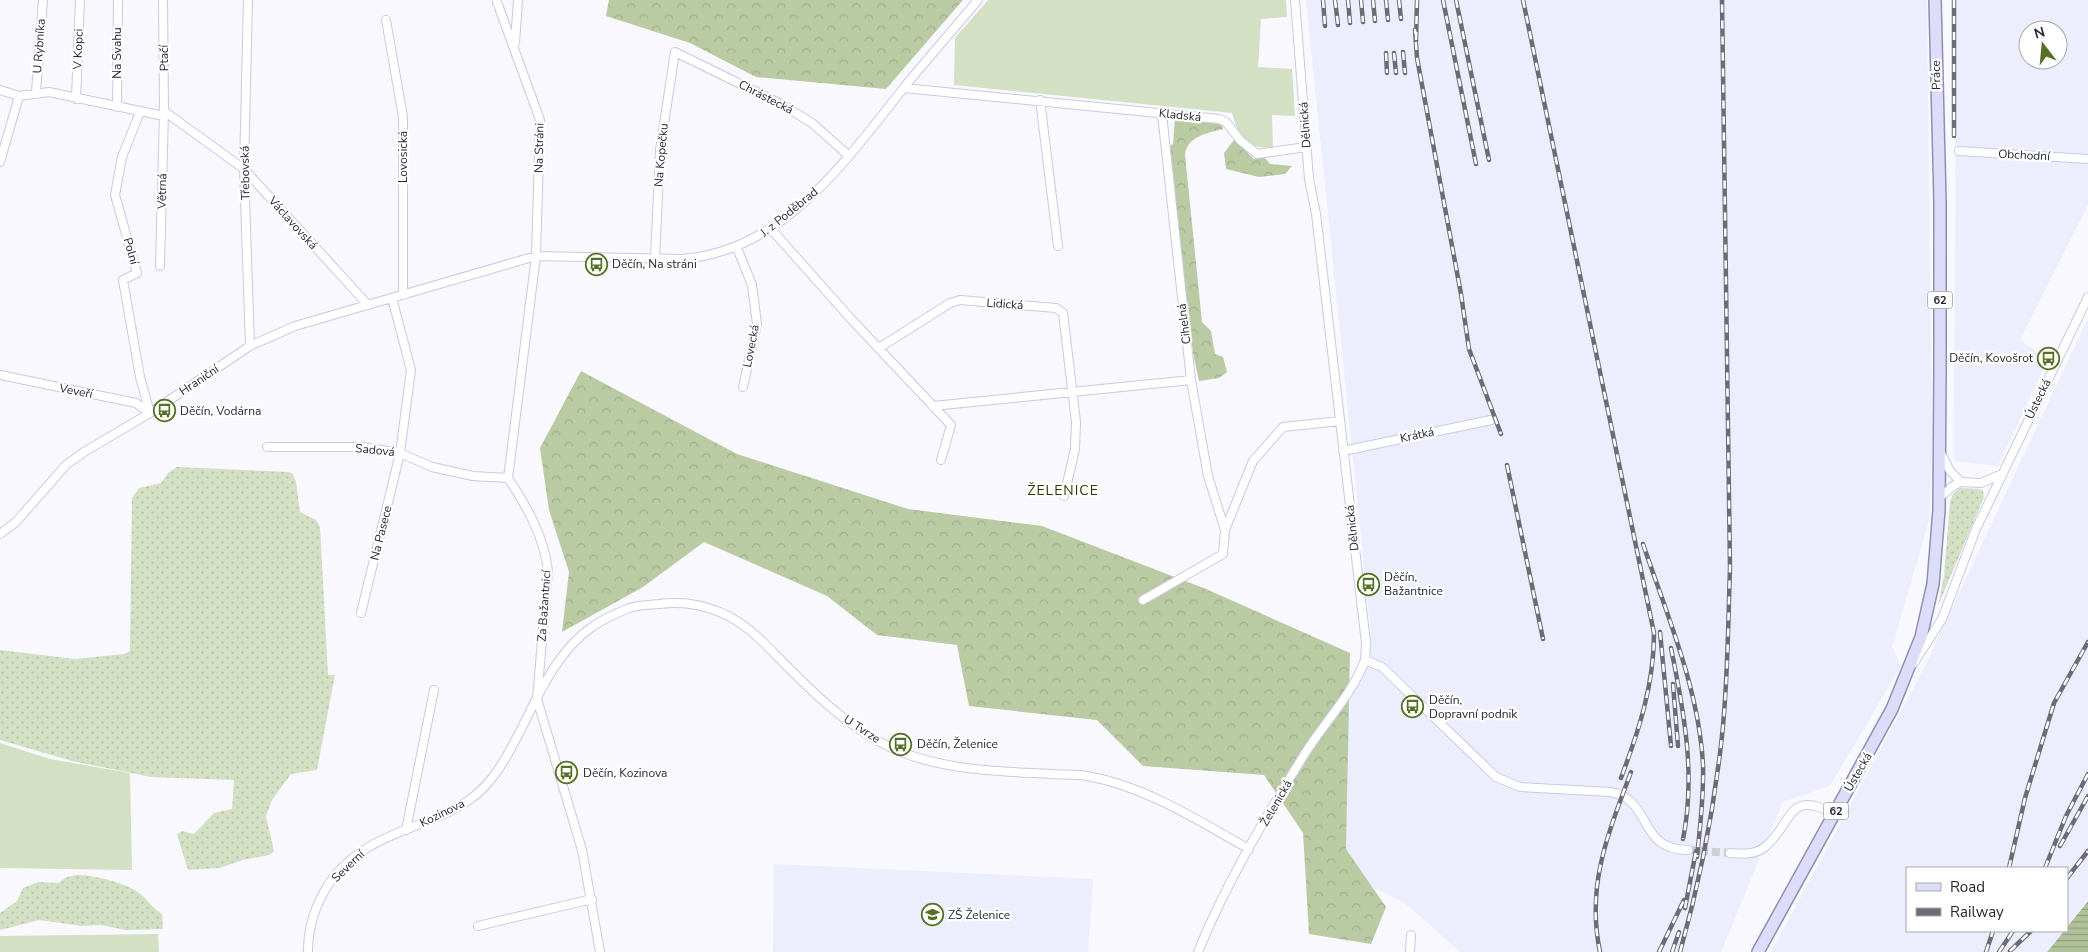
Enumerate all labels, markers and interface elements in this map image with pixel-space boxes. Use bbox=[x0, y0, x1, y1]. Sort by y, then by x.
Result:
street label: U Rybníka bbox=[29, 18, 49, 74]
north arrow bbox=[2018, 20, 2068, 70]
text: N bbox=[2032, 22, 2047, 44]
street label: Na Svahu bbox=[109, 27, 125, 79]
street label: V Kopci bbox=[69, 28, 87, 71]
street label: Ptačí bbox=[156, 43, 172, 71]
street label: Práce bbox=[1928, 60, 1944, 90]
street label: Chrástecká bbox=[736, 76, 796, 118]
street label: Dělnická bbox=[1295, 101, 1315, 149]
street label: Kladská bbox=[1158, 105, 1202, 125]
street label: Na Kopečku bbox=[650, 122, 672, 188]
street label: Na Stráni bbox=[531, 123, 547, 173]
street label: Lovosická bbox=[395, 131, 411, 183]
street label: Třebovská bbox=[237, 146, 253, 200]
street label: Obchodní bbox=[1998, 146, 2052, 164]
street label: Větrná bbox=[154, 173, 170, 210]
street label: J. z Poděbrad bbox=[756, 184, 821, 241]
street label: Václavovská bbox=[264, 192, 321, 253]
street label: Polní bbox=[120, 236, 143, 267]
bus stop icon: Děčín, Na stráni bbox=[584, 252, 608, 276]
place label: Děčín, Na stráni bbox=[612, 256, 697, 272]
road number: 62 bbox=[1928, 292, 1952, 308]
street label: Lidická bbox=[986, 295, 1024, 313]
street label: Cihelná bbox=[1174, 303, 1194, 345]
street label: Lovecká bbox=[739, 323, 763, 369]
bus stop icon: Děčín, Kovošrot bbox=[2037, 346, 2061, 370]
place label: Děčín, Kovošrot bbox=[1949, 350, 2034, 366]
street label: Hraniční bbox=[176, 360, 223, 399]
street label: Ústecká bbox=[2021, 376, 2055, 422]
street label: Veveří bbox=[57, 380, 95, 402]
bus stop icon: Děčín, Vodárna bbox=[152, 399, 176, 423]
place label: Děčín, Vodárna bbox=[180, 403, 261, 419]
street label: Krátká bbox=[1398, 424, 1436, 446]
street label: Sadová bbox=[354, 440, 396, 460]
district label: ŽELENICE bbox=[1027, 481, 1099, 500]
street label: Na Pasece bbox=[366, 504, 396, 562]
street label: Dělnická bbox=[1342, 504, 1362, 552]
street label: Za Bažantnicí bbox=[534, 568, 555, 642]
place label: Děčín, Bažantnice bbox=[1384, 569, 1443, 599]
bus stop icon: Děčín, Bažantnice bbox=[1356, 572, 1380, 596]
place label: Děčín, Dopravní podnik bbox=[1429, 692, 1518, 722]
bus stop icon: Děčín, Dopravní podnik bbox=[1401, 695, 1425, 719]
street label: U Tvrze bbox=[841, 711, 883, 747]
bus stop icon: Děčín, Želenice bbox=[889, 732, 913, 756]
place label: Děčín, Želenice bbox=[917, 736, 998, 752]
street label: Ústecká bbox=[1840, 749, 1876, 795]
bus stop icon: Děčín, Kozinova bbox=[555, 761, 579, 785]
place label: Děčín, Kozinova bbox=[583, 765, 667, 781]
street label: Želenická bbox=[1256, 777, 1296, 829]
street label: Kozinova bbox=[417, 795, 467, 831]
road number: 62 bbox=[1824, 802, 1848, 819]
street label: Severní bbox=[328, 845, 369, 886]
legend bbox=[1906, 867, 2068, 932]
text: Road bbox=[1950, 877, 1985, 897]
text: Railway bbox=[1950, 902, 2004, 922]
school or university icon: ZŠ Želenice bbox=[920, 903, 944, 927]
place label: ZŠ Želenice bbox=[948, 907, 1010, 923]

